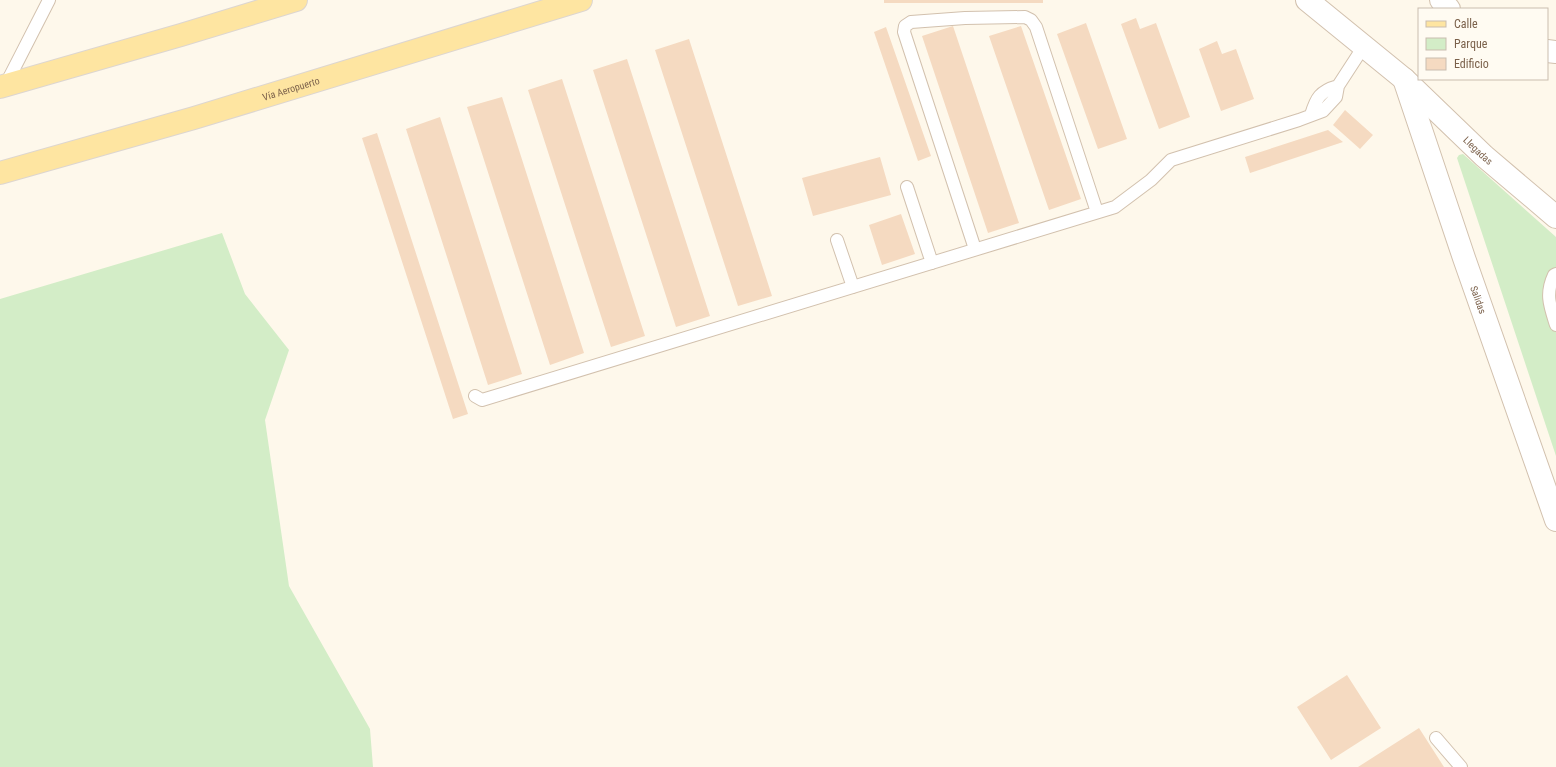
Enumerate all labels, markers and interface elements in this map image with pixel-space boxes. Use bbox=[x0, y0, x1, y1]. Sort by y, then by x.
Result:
legend bbox=[1418, 8, 1548, 80]
text: Calle bbox=[1454, 17, 1478, 31]
text: Parque bbox=[1454, 37, 1488, 51]
text: Edificio bbox=[1454, 57, 1489, 71]
street label: Vía Aeropuerto bbox=[261, 75, 321, 102]
street label: Llegadas bbox=[1461, 134, 1495, 167]
street label: Salidas bbox=[1469, 284, 1489, 316]

